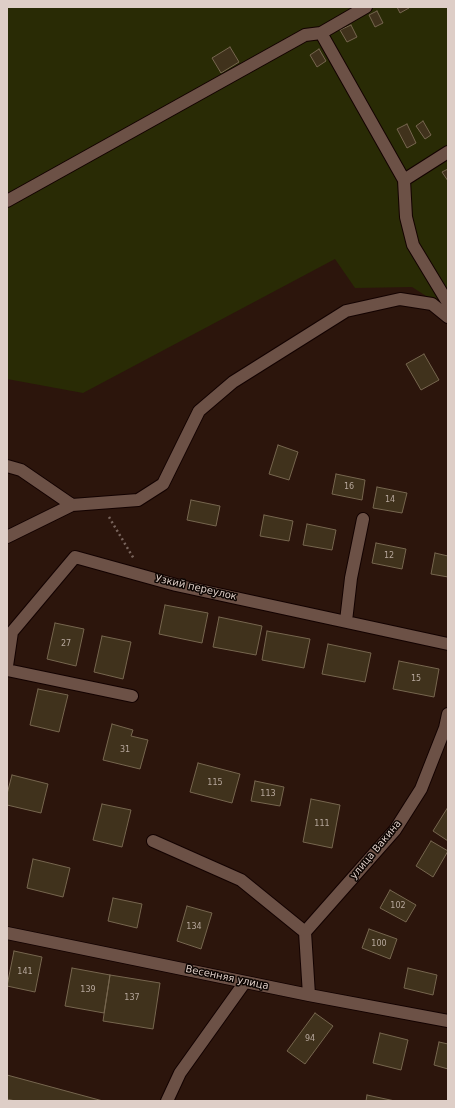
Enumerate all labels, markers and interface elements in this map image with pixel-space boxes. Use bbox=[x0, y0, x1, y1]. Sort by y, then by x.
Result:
house number: 16 bbox=[344, 482, 354, 492]
house number: 14 bbox=[385, 495, 395, 505]
house number: 12 bbox=[384, 551, 394, 561]
street label: Узкий переулок bbox=[154, 573, 238, 603]
house number: 27 bbox=[61, 639, 71, 649]
house number: 15 bbox=[411, 674, 421, 684]
house number: 31 bbox=[120, 745, 130, 755]
house number: 115 bbox=[207, 778, 223, 788]
house number: 113 bbox=[260, 789, 276, 799]
street label: улица Вакина bbox=[348, 818, 404, 882]
house number: 111 bbox=[314, 819, 330, 829]
house number: 102 bbox=[390, 901, 406, 911]
house number: 134 bbox=[186, 922, 202, 932]
house number: 100 bbox=[371, 939, 387, 949]
street label: Весенняя улица bbox=[184, 963, 270, 993]
house number: 141 bbox=[17, 967, 33, 977]
house number: 139 bbox=[80, 985, 96, 995]
house number: 137 bbox=[124, 993, 140, 1003]
house number: 94 bbox=[305, 1034, 315, 1044]

